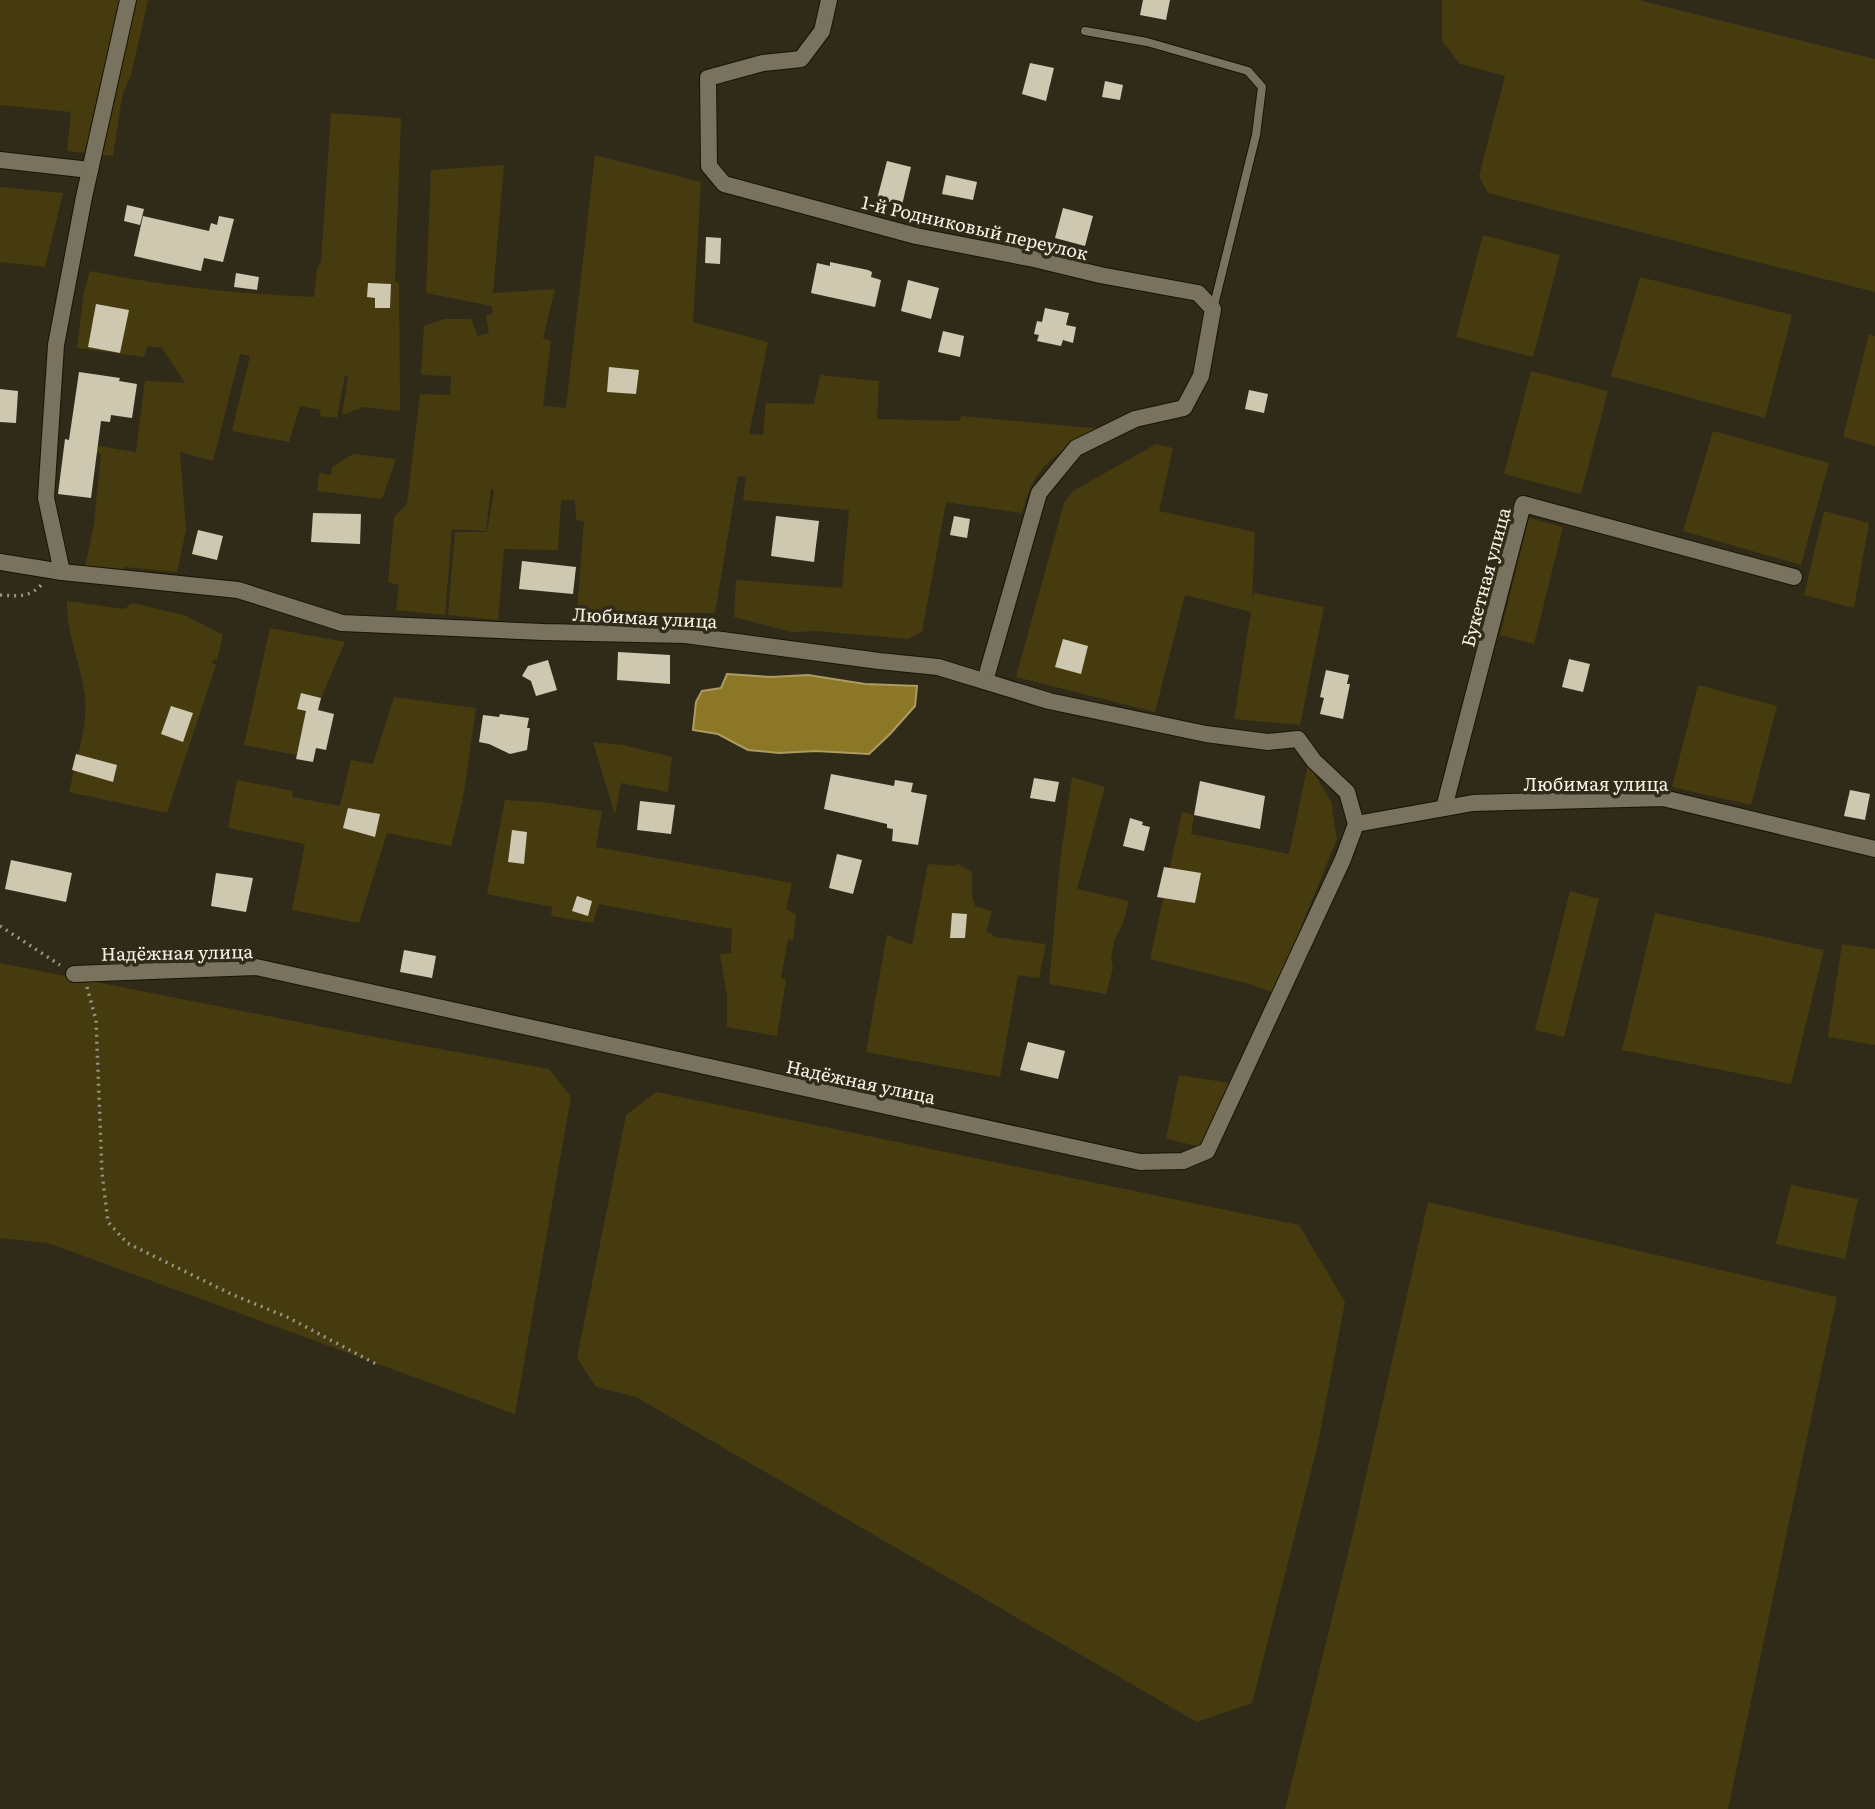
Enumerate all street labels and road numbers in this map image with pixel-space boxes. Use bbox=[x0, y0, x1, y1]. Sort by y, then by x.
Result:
street label: 1-й Родниковый переулок bbox=[859, 188, 1091, 266]
street label: Букетная улица bbox=[1453, 504, 1517, 650]
street label: Любимая улица bbox=[572, 600, 718, 634]
street label: Любимая улица bbox=[1523, 770, 1669, 797]
street label: Надёжная улица bbox=[101, 937, 254, 967]
street label: Надёжная улица bbox=[784, 1052, 938, 1110]

